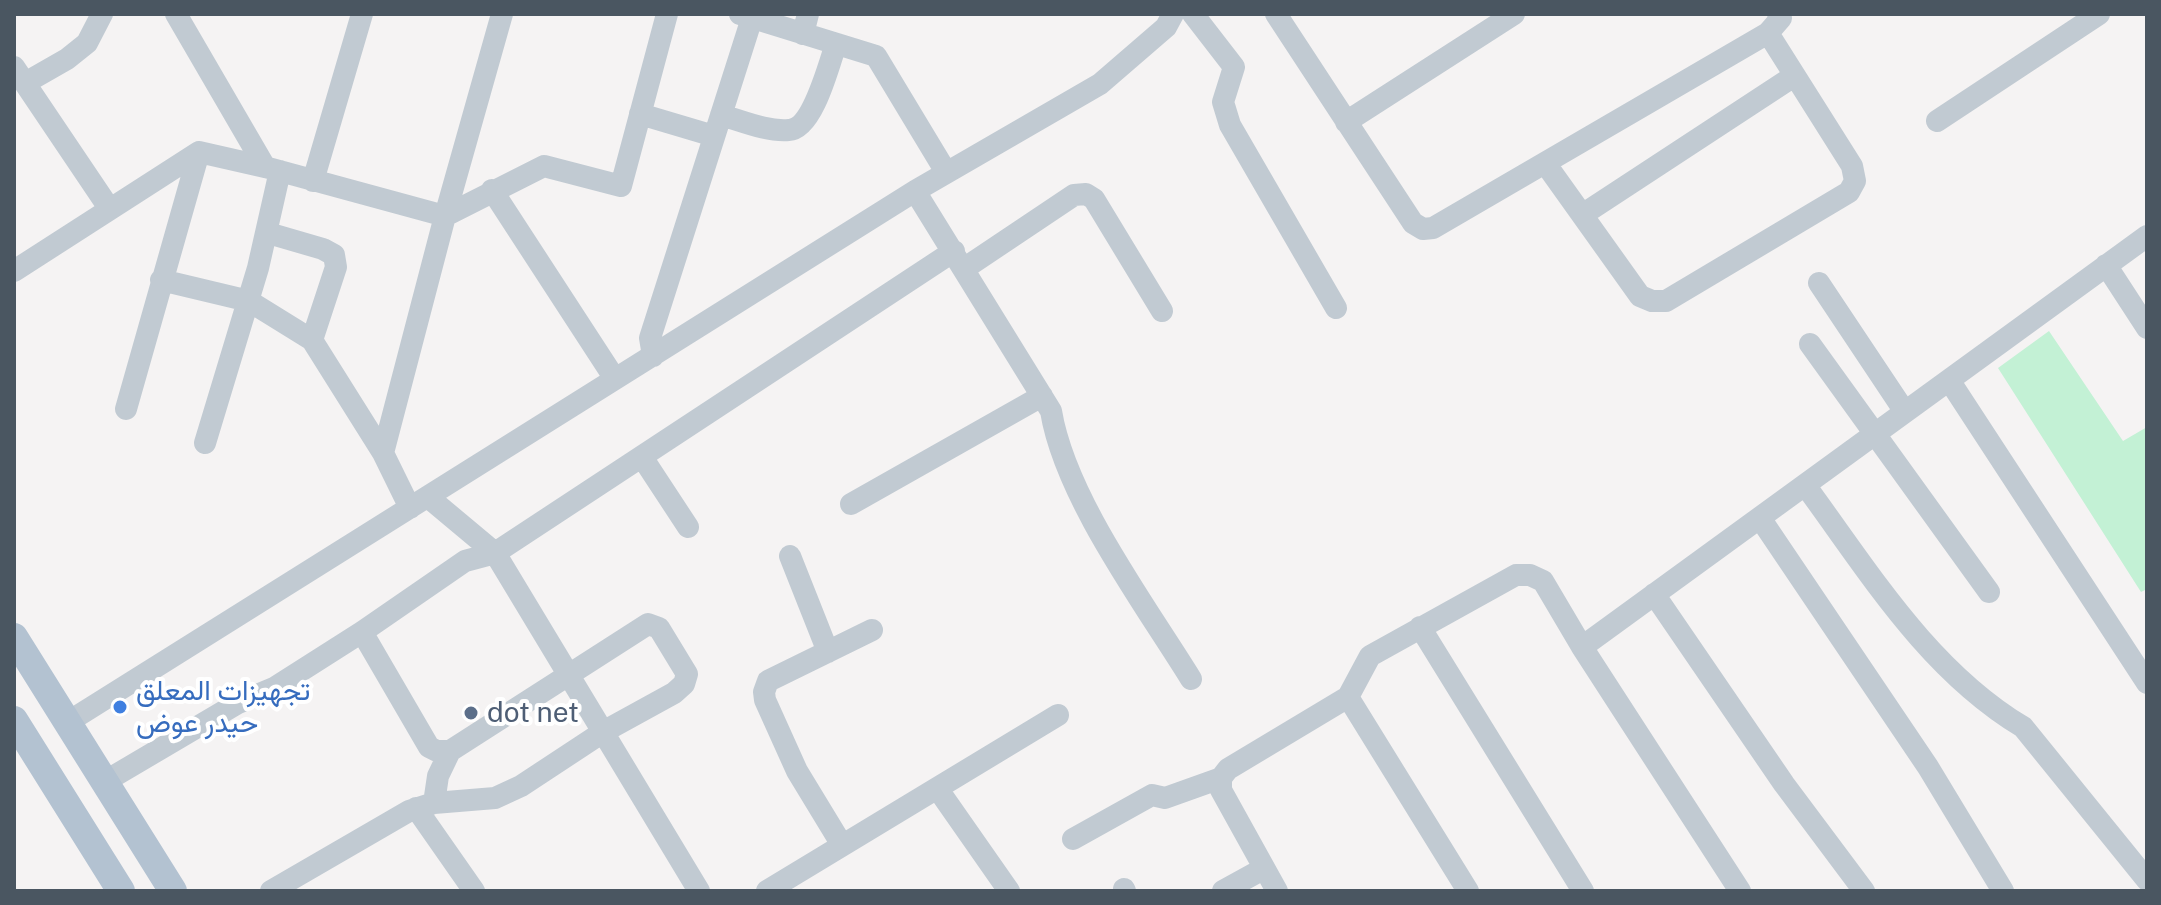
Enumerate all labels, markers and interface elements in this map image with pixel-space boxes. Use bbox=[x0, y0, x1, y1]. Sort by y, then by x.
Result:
place label: تجهيزات المعلق حيدر عوض bbox=[136, 674, 310, 740]
place label: dot net bbox=[487, 696, 579, 730]
marker: تجهيزات المعلق حيدر عوض bbox=[111, 698, 129, 716]
marker: dot net bbox=[462, 704, 480, 722]

